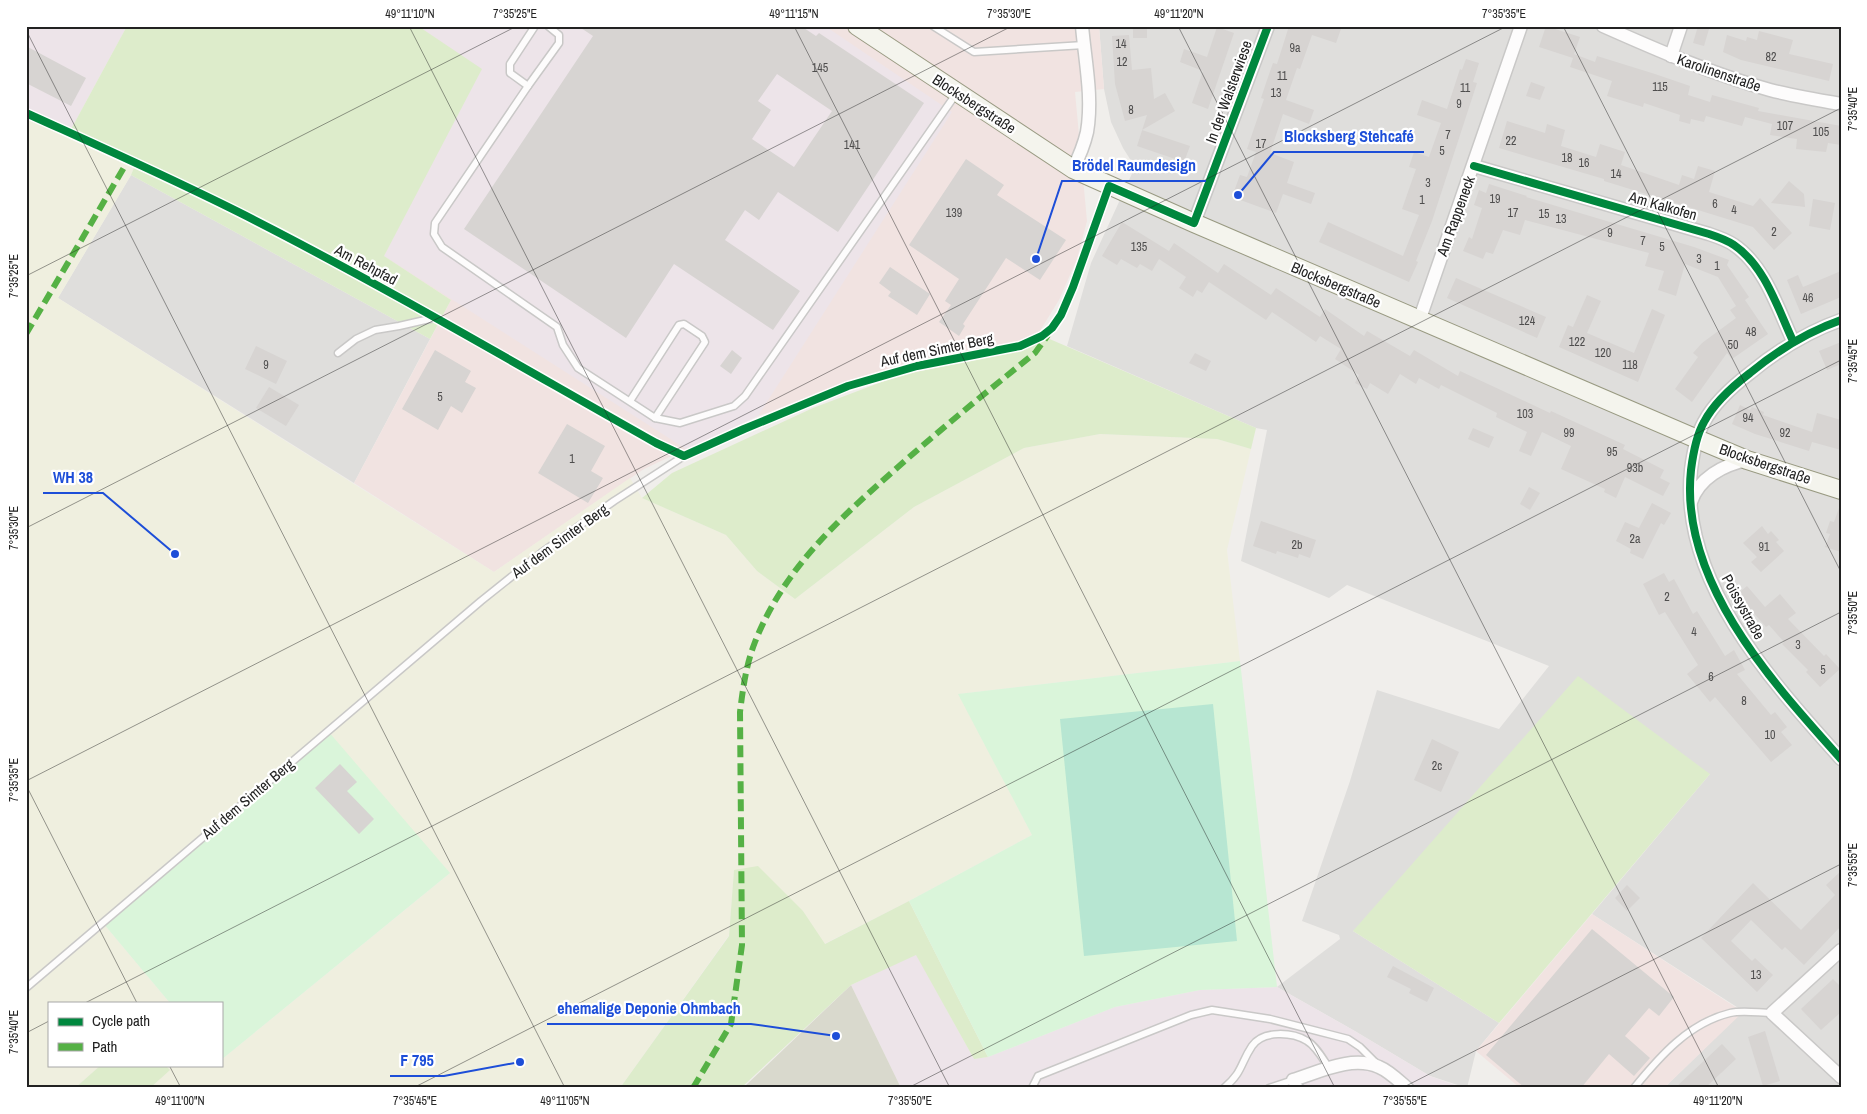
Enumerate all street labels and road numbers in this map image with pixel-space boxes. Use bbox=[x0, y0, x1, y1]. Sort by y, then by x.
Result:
street label: In der Walsterwiese bbox=[1200, 37, 1257, 146]
street label: Karolinenstraße bbox=[1674, 48, 1764, 97]
street label: Blocksbergstraße bbox=[928, 69, 1020, 139]
street label: Am Rappeneck bbox=[1431, 172, 1480, 260]
street label: Am Kalkofen bbox=[1626, 186, 1700, 225]
street label: Am Rehpfad bbox=[330, 239, 401, 290]
street label: Blocksbergstraße bbox=[1288, 256, 1384, 313]
street label: Auf dem Simter Berg bbox=[878, 327, 995, 372]
street label: Blocksbergstraße bbox=[1716, 438, 1814, 489]
street label: Auf dem Simter Berg bbox=[506, 498, 612, 583]
street label: Poissystraße bbox=[1717, 570, 1770, 643]
street label: Auf dem Simter Berg bbox=[196, 754, 299, 844]

